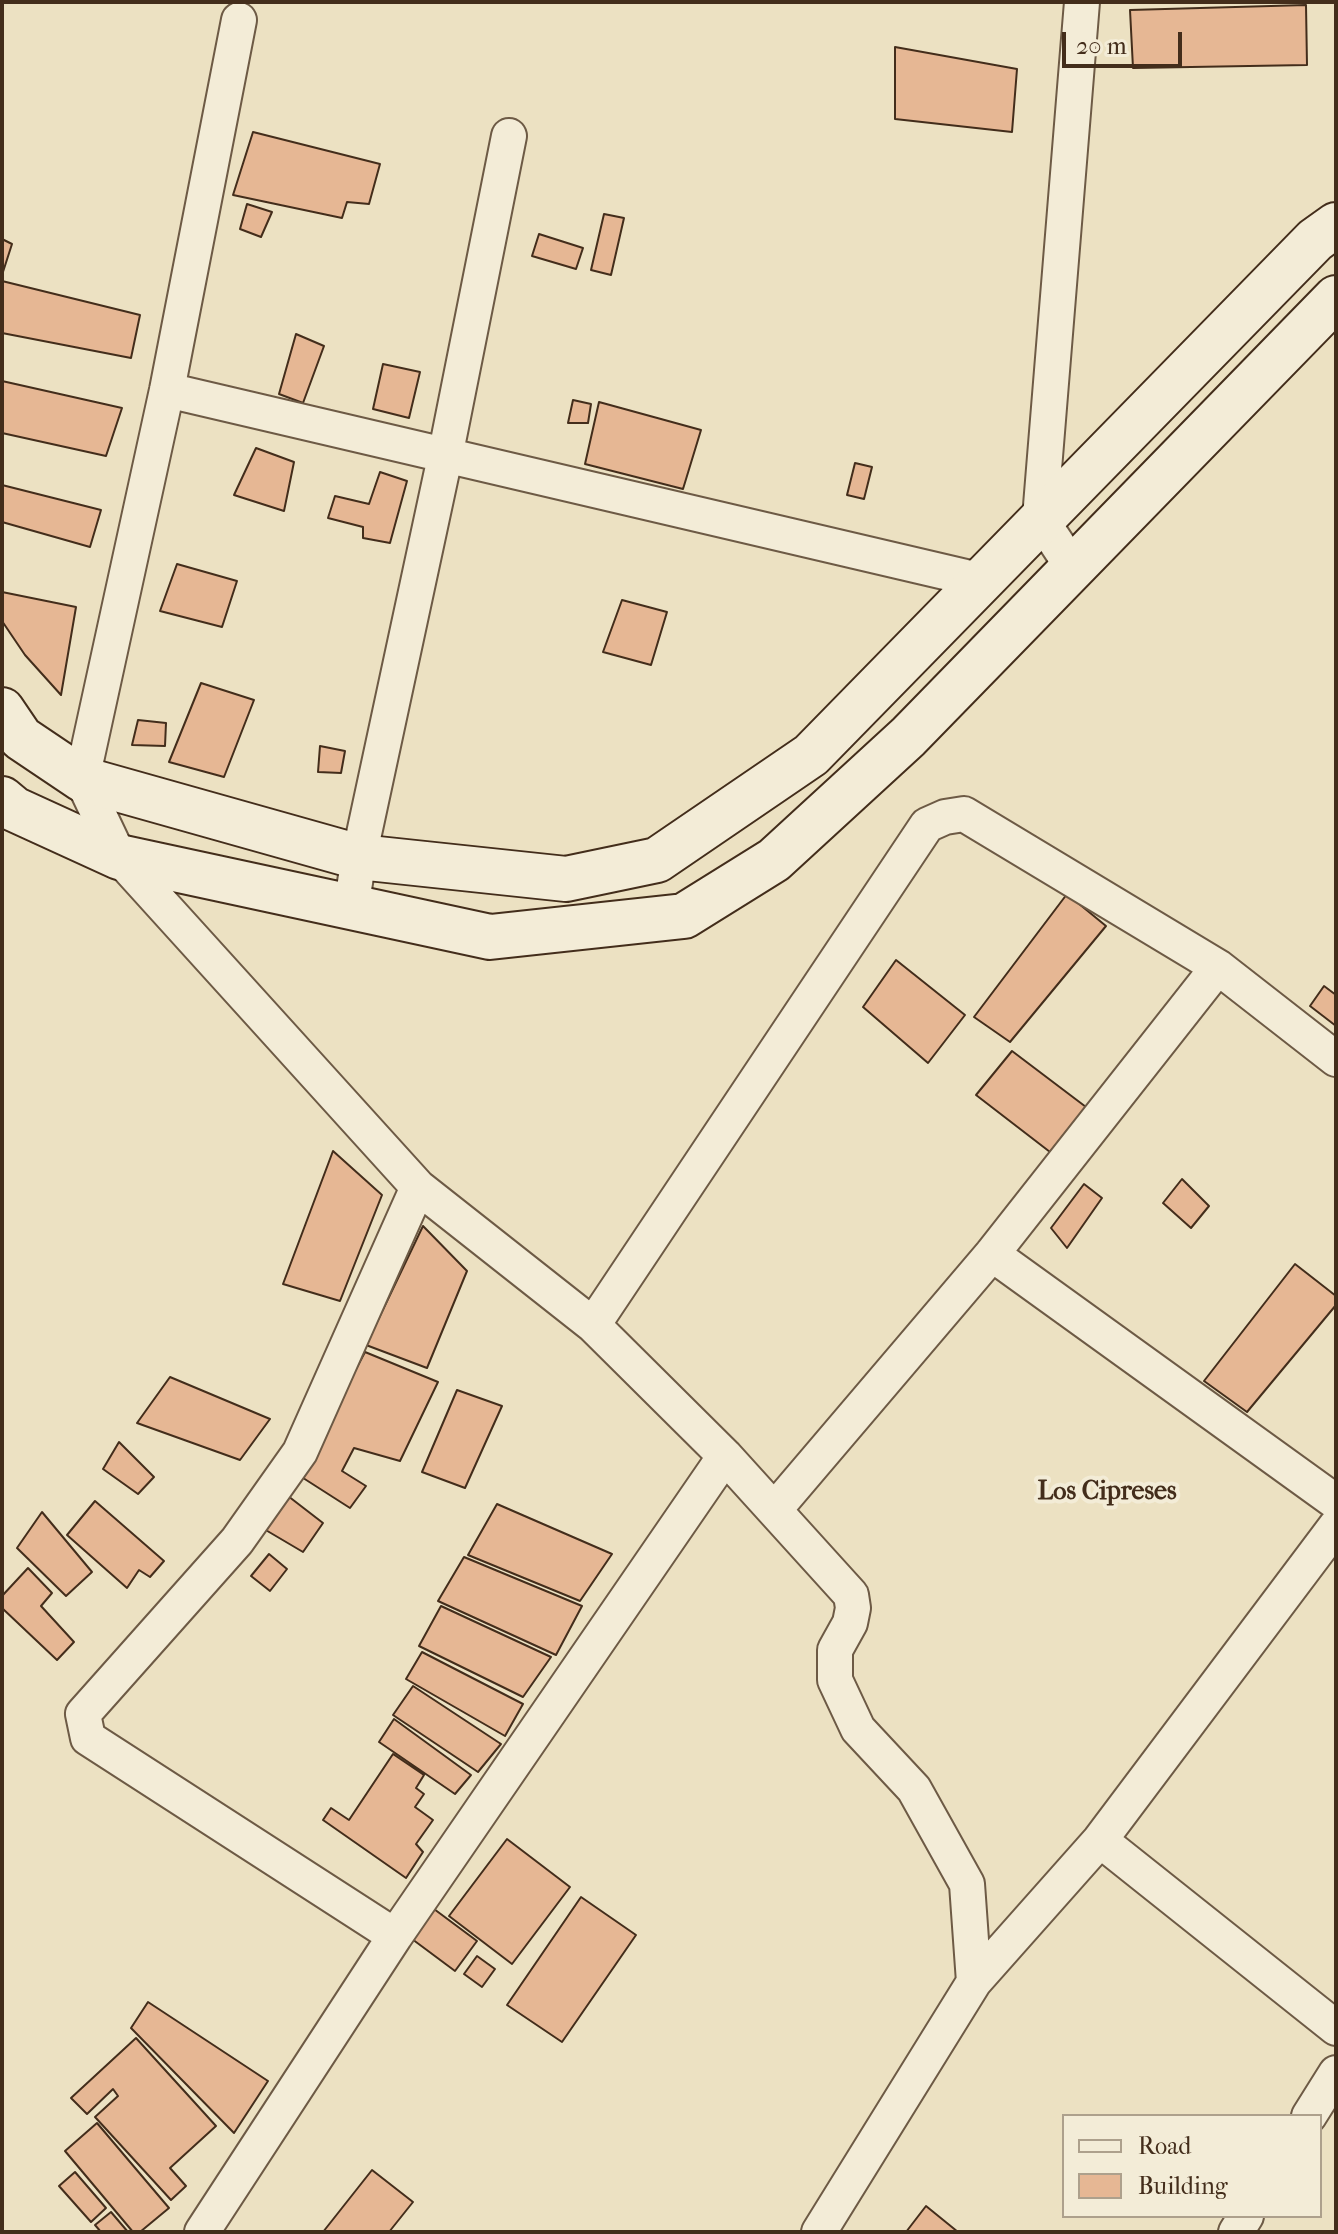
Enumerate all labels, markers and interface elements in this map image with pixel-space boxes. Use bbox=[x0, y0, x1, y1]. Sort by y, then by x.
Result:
scale bar bbox=[1066, 16, 1186, 66]
text: 20 m bbox=[1076, 32, 1127, 60]
district label: Los Cipreses bbox=[1038, 1477, 1176, 1509]
legend bbox=[1062, 2114, 1322, 2218]
text: Road bbox=[1138, 2132, 1191, 2160]
text: Building bbox=[1138, 2172, 1228, 2200]

